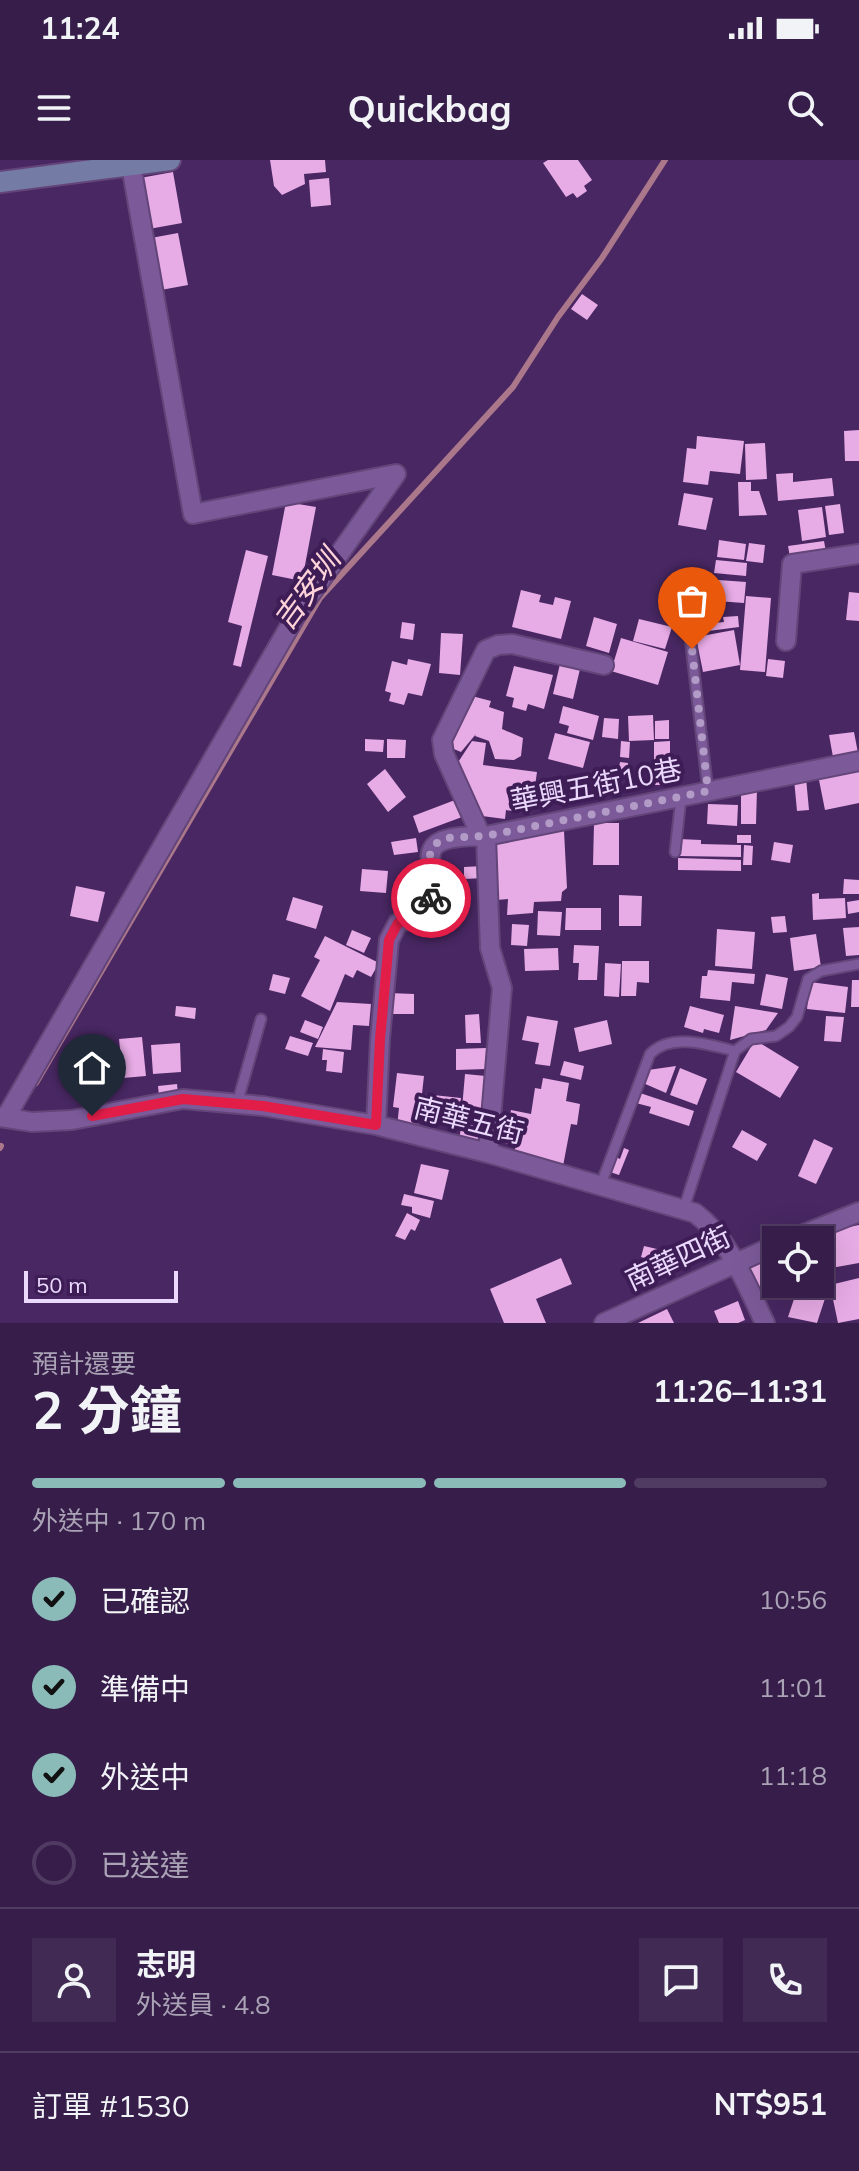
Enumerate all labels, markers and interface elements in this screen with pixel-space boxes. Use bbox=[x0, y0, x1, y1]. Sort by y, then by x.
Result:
text: 11:24 bbox=[40, 9, 119, 47]
icon: menu bbox=[32, 86, 76, 130]
text: Quickbag bbox=[347, 86, 512, 131]
icon: search bbox=[783, 86, 827, 130]
water label: 吉安圳 bbox=[264, 539, 350, 637]
pin bbox=[658, 567, 726, 649]
icon: bag bbox=[670, 579, 714, 623]
street label: 華興五街10巷 bbox=[507, 751, 684, 818]
courier bbox=[391, 858, 471, 938]
icon: bike bbox=[409, 876, 453, 920]
pin bbox=[58, 1034, 126, 1116]
icon: home bbox=[70, 1046, 114, 1090]
street label: 南華五街 bbox=[411, 1089, 528, 1150]
street label: 南華四街 bbox=[620, 1218, 736, 1297]
map controls bbox=[762, 1226, 834, 1298]
button: locate bbox=[762, 1226, 834, 1298]
scale bar bbox=[24, 1267, 178, 1303]
text: 50 m bbox=[36, 1271, 87, 1299]
text: 預計還要 bbox=[32, 1347, 136, 1380]
text: 11:26–11:31 bbox=[653, 1372, 827, 1410]
text: 2 分鐘 bbox=[32, 1377, 181, 1442]
text: 外送中 · 170 m bbox=[32, 1504, 206, 1537]
icon: check bbox=[32, 1577, 76, 1621]
text: 已確認 bbox=[100, 1582, 190, 1620]
text: 10:56 bbox=[759, 1583, 827, 1616]
icon: check bbox=[32, 1665, 76, 1709]
text: 準備中 bbox=[100, 1670, 190, 1708]
text: 11:01 bbox=[759, 1671, 827, 1704]
icon: check bbox=[32, 1753, 76, 1797]
text: 外送中 bbox=[100, 1758, 190, 1796]
text: 11:18 bbox=[759, 1759, 827, 1792]
text: 已送達 bbox=[100, 1846, 190, 1884]
button: person bbox=[32, 1938, 116, 2022]
button: chat bbox=[639, 1938, 723, 2022]
button: phone bbox=[743, 1938, 827, 2022]
text: 志明 bbox=[136, 1945, 196, 1983]
text: 外送員 · 4.8 bbox=[136, 1988, 271, 2021]
text: NT$951 bbox=[714, 2085, 827, 2123]
text: 訂單 #1530 bbox=[32, 2087, 190, 2125]

